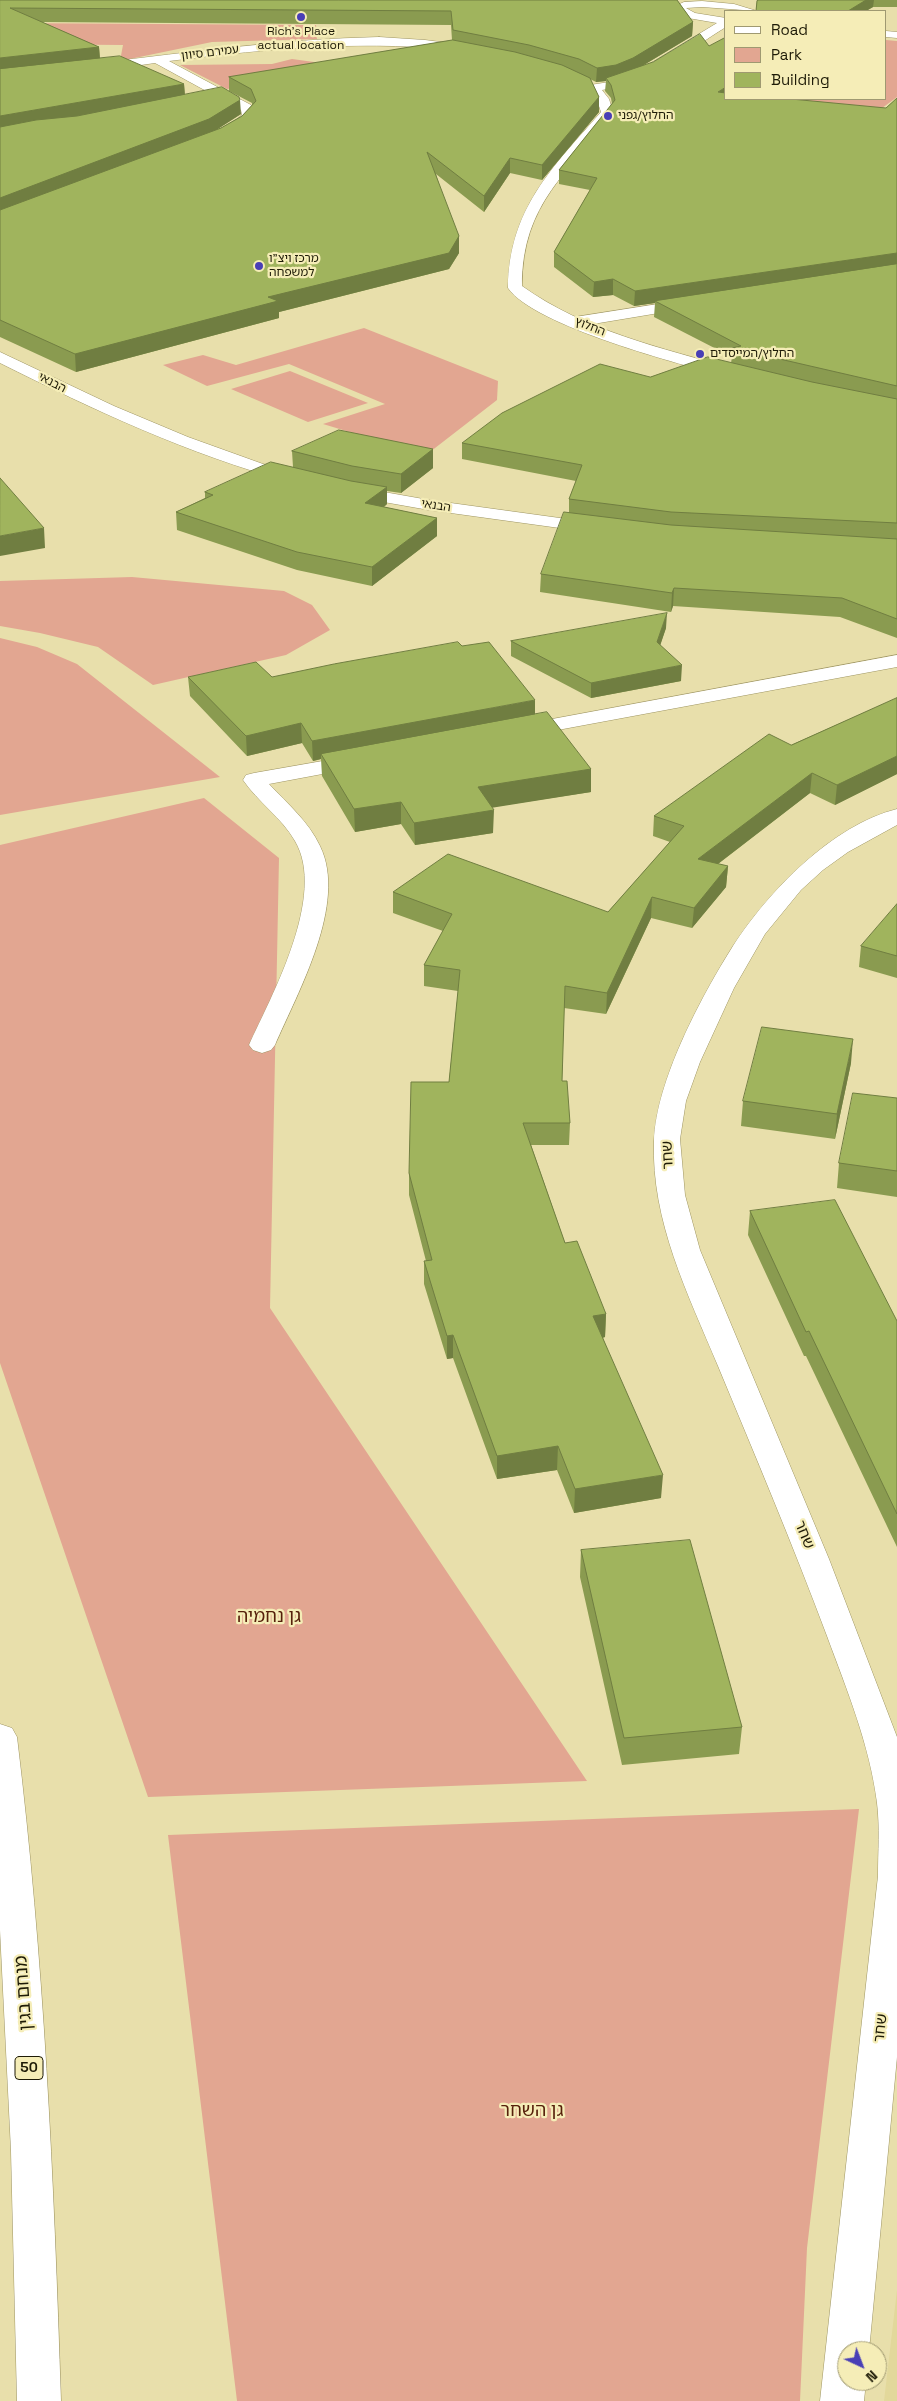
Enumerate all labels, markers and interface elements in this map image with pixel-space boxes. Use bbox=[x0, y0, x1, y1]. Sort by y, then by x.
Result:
legend bbox=[724, 10, 887, 100]
marker: Rich's Place actual location bbox=[295, 11, 307, 23]
text: Road bbox=[771, 20, 808, 39]
place label: Rich's Place actual location bbox=[258, 25, 344, 53]
street label: עמירם סיוון bbox=[180, 42, 240, 64]
text: Park bbox=[771, 45, 802, 64]
text: Building bbox=[771, 70, 830, 89]
place label: החלוץ/גפני bbox=[618, 109, 673, 123]
marker: החלוץ/גפני bbox=[602, 110, 614, 122]
place label: מרכז ויצ"ו למשפחה bbox=[269, 252, 319, 280]
marker: מרכז ויצ"ו למשפחה bbox=[253, 260, 265, 272]
street label: החלוץ bbox=[573, 315, 607, 339]
place label: החלוץ/המייסדים bbox=[710, 347, 794, 361]
marker: החלוץ/המייסדים bbox=[694, 348, 706, 360]
street label: הבנאי bbox=[35, 370, 69, 396]
street label: הבנאי bbox=[420, 497, 452, 515]
street label: שחר bbox=[658, 1140, 678, 1170]
street label: שחר bbox=[790, 1518, 818, 1552]
park label: גן נחמיה bbox=[237, 1606, 301, 1628]
street label: מנחם בגין bbox=[11, 1955, 37, 2031]
street label: שחר bbox=[871, 2013, 891, 2043]
road number: 50 bbox=[15, 2056, 43, 2080]
park label: גן השחר bbox=[500, 2100, 564, 2122]
north arrow bbox=[837, 2341, 887, 2391]
text: N bbox=[862, 2366, 881, 2386]

